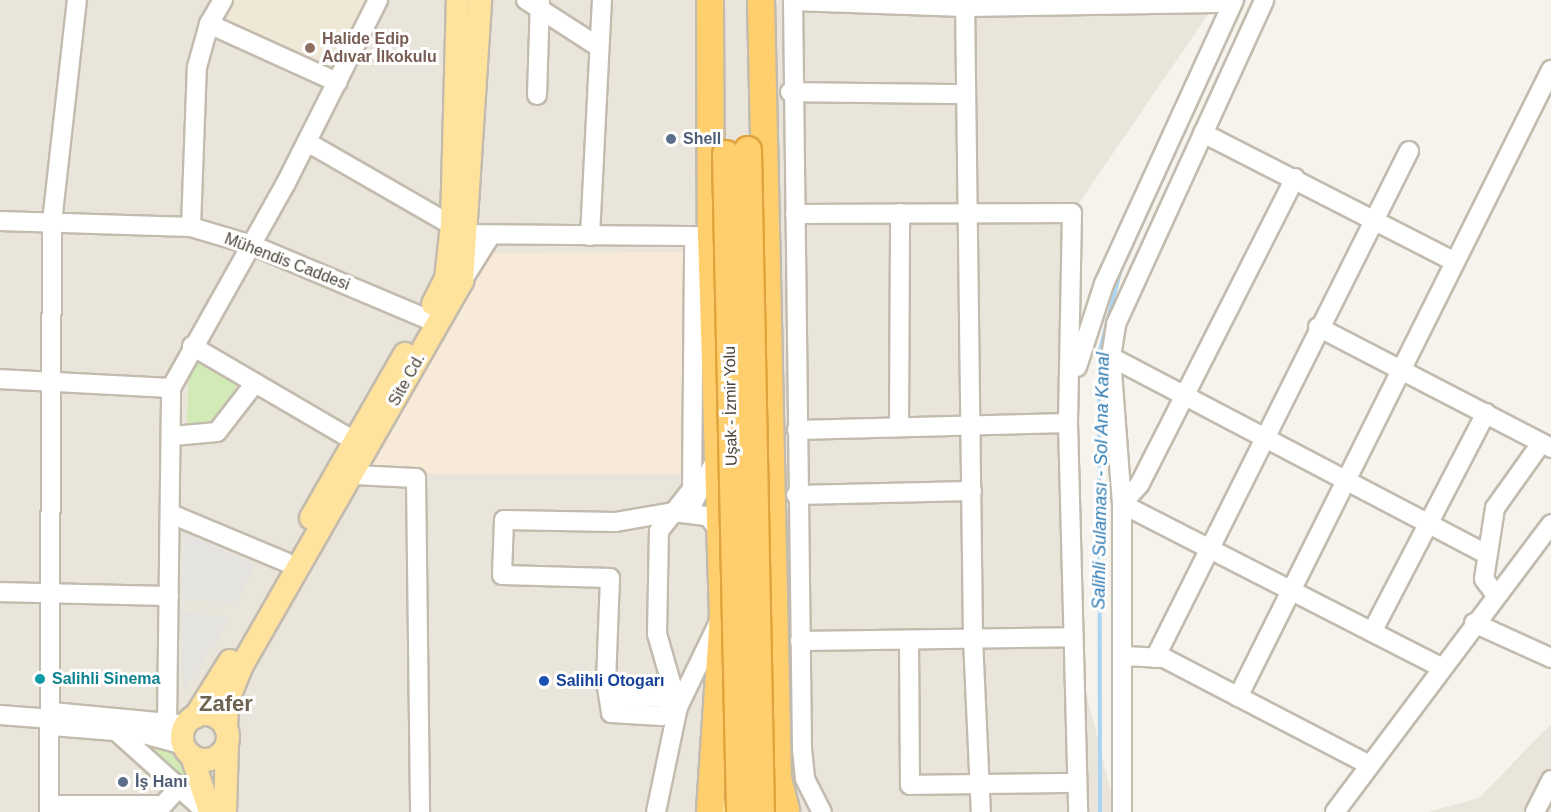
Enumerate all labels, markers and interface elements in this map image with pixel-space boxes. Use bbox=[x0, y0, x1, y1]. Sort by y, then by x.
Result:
place label: Halide Edip Adıvar İlkokulu bbox=[322, 29, 437, 67]
marker: Halide Edip Adıvar İlkokulu bbox=[303, 41, 317, 55]
place label: Shell bbox=[683, 129, 721, 149]
marker: Shell bbox=[664, 132, 678, 146]
street label: Mühendis Caddesi bbox=[222, 229, 352, 295]
street label: Uşak - İzmir Yolu bbox=[720, 346, 742, 466]
street label: Site Cd. bbox=[385, 350, 429, 410]
water label: Salihli Sulaması - Sol Ana Kanal bbox=[1088, 352, 1114, 610]
place label: Salihli Sinema bbox=[52, 669, 160, 689]
place label: Salihli Otogarı bbox=[556, 671, 664, 691]
marker: Salihli Sinema bbox=[33, 672, 47, 686]
marker: Salihli Otogarı bbox=[537, 674, 551, 688]
district label: Zafer bbox=[199, 691, 253, 717]
place label: İş Hanı bbox=[135, 772, 187, 792]
marker: İş Hanı bbox=[116, 775, 130, 789]

